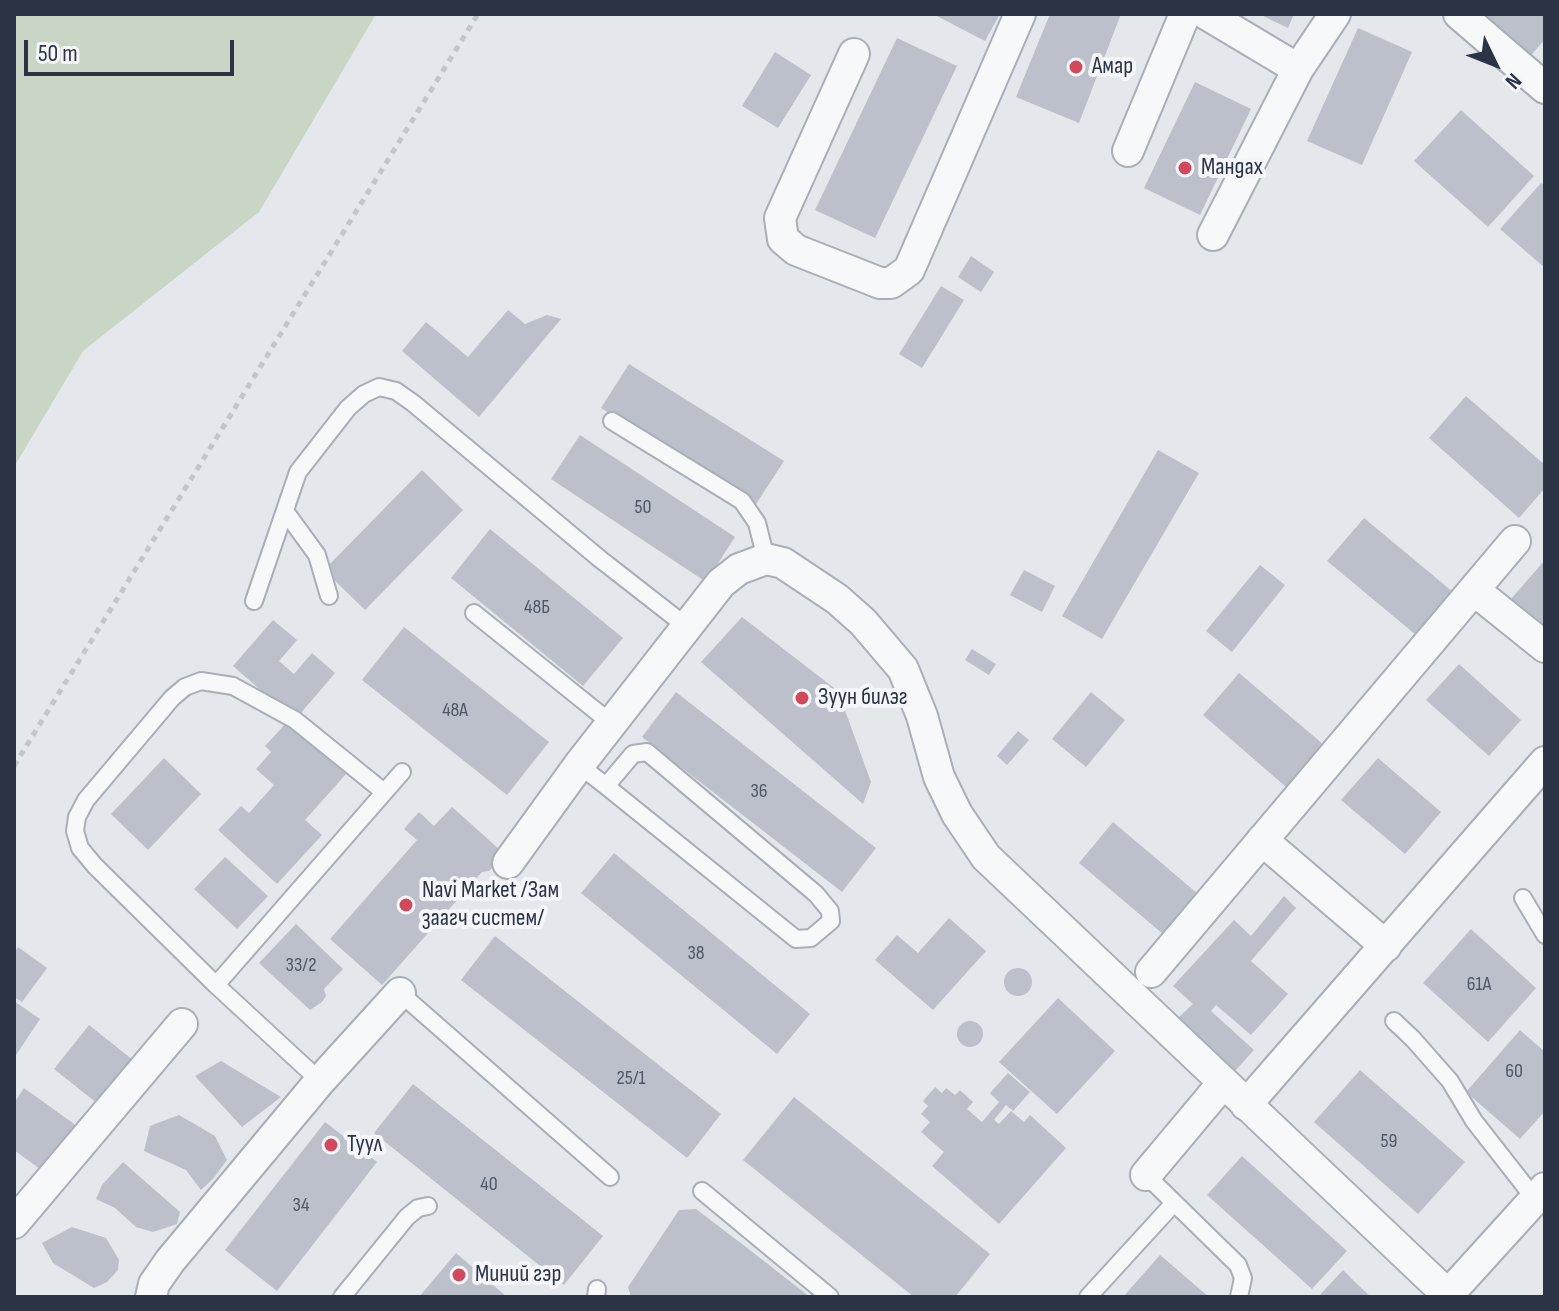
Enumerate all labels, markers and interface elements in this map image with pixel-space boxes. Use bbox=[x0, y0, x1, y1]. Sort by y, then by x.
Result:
scale bar bbox=[28, 24, 238, 74]
north arrow bbox=[1455, 24, 1535, 104]
text: 50 m bbox=[38, 39, 78, 68]
place label: Амар bbox=[1092, 53, 1133, 81]
marker: Амар bbox=[1067, 58, 1085, 76]
text: N bbox=[1499, 67, 1527, 94]
place label: Мандах bbox=[1201, 154, 1263, 182]
marker: Мандах bbox=[1176, 159, 1194, 177]
house number: 50 bbox=[635, 496, 651, 520]
house number: 48Б bbox=[524, 596, 550, 620]
place label: Зуун билэг bbox=[818, 684, 908, 712]
marker: Зуун билэг bbox=[793, 689, 811, 707]
house number: 48А bbox=[442, 699, 468, 723]
house number: 36 bbox=[750, 780, 768, 804]
place label: Navi Market /Зам заагч систем/ bbox=[422, 877, 559, 933]
marker: Navi Market /Зам заагч систем/ bbox=[397, 896, 415, 914]
house number: 38 bbox=[687, 942, 705, 966]
house number: 33/2 bbox=[286, 954, 316, 978]
house number: 61A bbox=[1467, 973, 1491, 997]
house number: 60 bbox=[1505, 1060, 1523, 1084]
house number: 25/1 bbox=[616, 1067, 646, 1091]
house number: 59 bbox=[1381, 1130, 1397, 1154]
place label: Туул bbox=[347, 1131, 382, 1159]
marker: Туул bbox=[322, 1136, 340, 1154]
house number: 40 bbox=[480, 1173, 498, 1197]
house number: 34 bbox=[293, 1194, 309, 1218]
place label: Миний гэр bbox=[475, 1261, 561, 1289]
marker: Миний гэр bbox=[450, 1266, 468, 1284]

